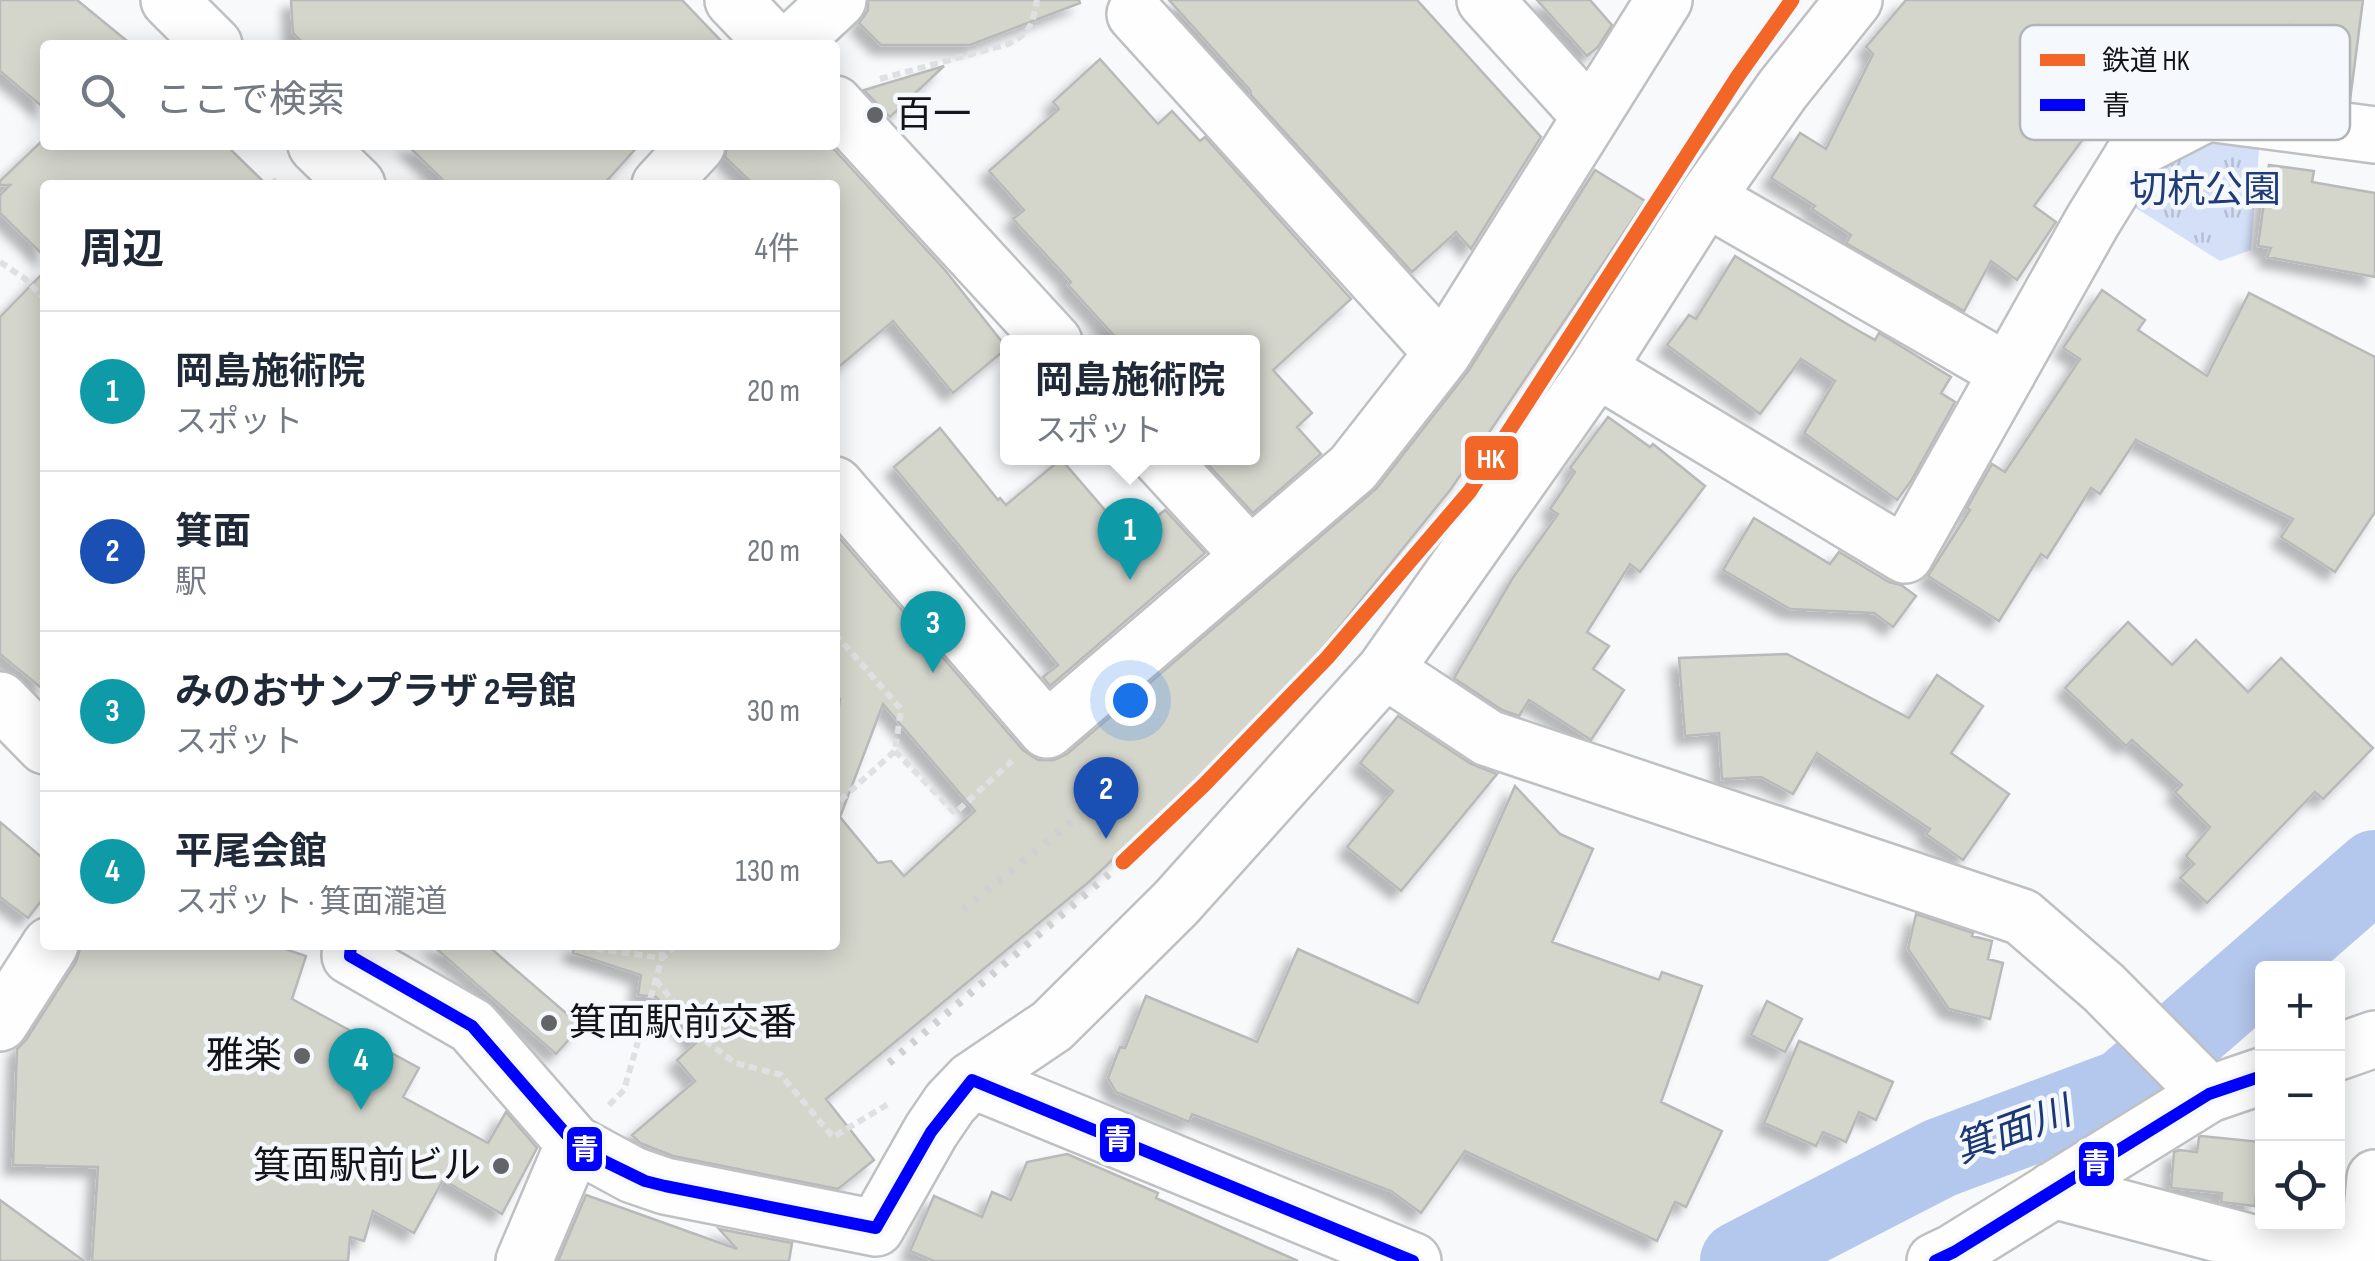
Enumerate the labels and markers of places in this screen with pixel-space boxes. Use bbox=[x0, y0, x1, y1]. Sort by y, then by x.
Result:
place label: 百一 bbox=[895, 93, 971, 138]
marker: 百一 bbox=[864, 104, 886, 126]
pin: 1 bbox=[1098, 498, 1162, 580]
pin: 3 bbox=[900, 590, 966, 673]
pin: 2 bbox=[1074, 756, 1138, 839]
place label: 箕面駅前交番 bbox=[569, 1001, 797, 1046]
marker: 箕面駅前交番 bbox=[538, 1012, 560, 1034]
pin: 4 bbox=[328, 1028, 394, 1110]
place label: 雅楽 bbox=[206, 1034, 282, 1079]
marker: 雅楽 bbox=[291, 1045, 313, 1067]
place label: 箕面駅前ビル bbox=[253, 1144, 481, 1189]
marker: 箕面駅前ビル bbox=[490, 1155, 512, 1177]

